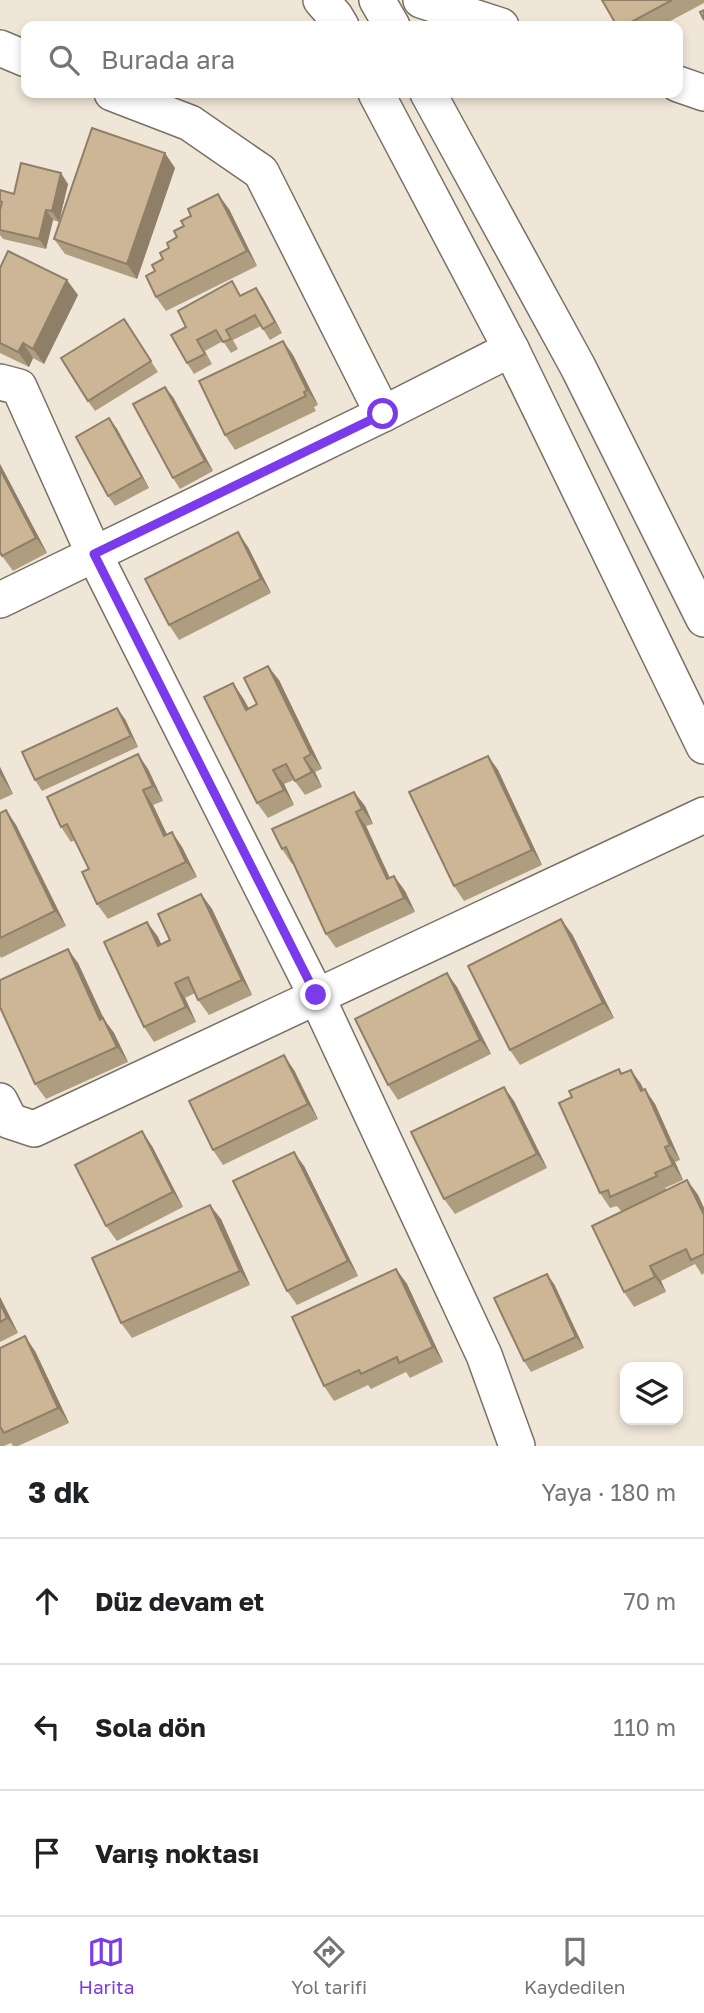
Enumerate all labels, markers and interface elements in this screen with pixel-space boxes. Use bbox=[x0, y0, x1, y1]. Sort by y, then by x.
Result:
search box bbox=[21, 21, 683, 98]
icon: search bbox=[45, 41, 83, 79]
text: Burada ara bbox=[101, 44, 235, 75]
route start bbox=[367, 398, 398, 429]
route end bbox=[300, 979, 331, 1010]
map controls bbox=[620, 1362, 683, 1425]
button: layers bbox=[620, 1362, 683, 1425]
text: 3 dk bbox=[28, 1474, 90, 1510]
text: Yaya · 180 m bbox=[541, 1478, 676, 1506]
icon: ahead bbox=[28, 1582, 66, 1620]
text: Düz devam et bbox=[95, 1586, 264, 1617]
text: 70 m bbox=[623, 1587, 676, 1615]
icon: left bbox=[28, 1708, 66, 1746]
text: Sola dön bbox=[95, 1712, 206, 1743]
text: 110 m bbox=[613, 1713, 676, 1741]
icon: arrive bbox=[28, 1834, 66, 1872]
text: Varış noktası bbox=[95, 1838, 259, 1869]
tab: Harita bbox=[78, 1933, 134, 1998]
tab: Yol tarifi bbox=[291, 1933, 367, 1998]
tab: Kaydedilen bbox=[524, 1933, 626, 1998]

